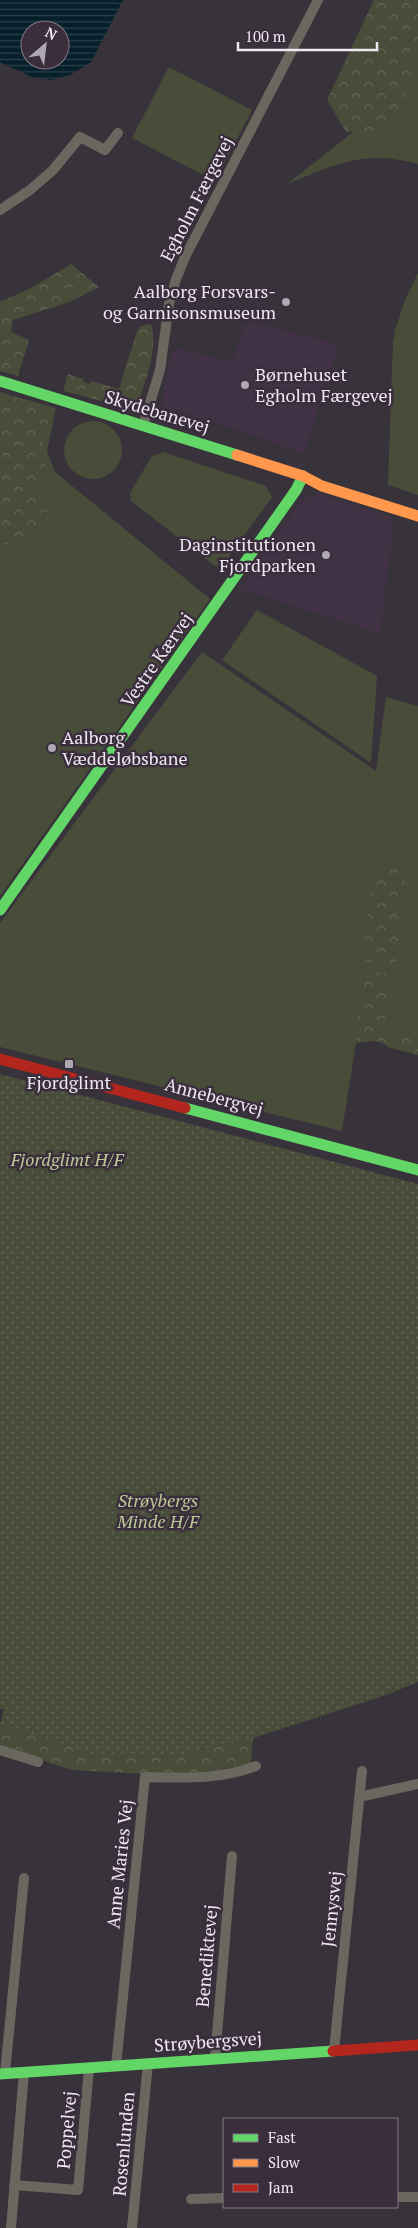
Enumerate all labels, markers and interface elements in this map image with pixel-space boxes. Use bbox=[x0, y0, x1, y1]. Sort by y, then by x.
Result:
north arrow bbox=[20, 20, 70, 70]
scale bar bbox=[238, 20, 377, 52]
text: N bbox=[42, 22, 61, 44]
text: 100 m bbox=[245, 26, 286, 46]
street label: Egholm Færgevej bbox=[154, 132, 238, 265]
place label: Aalborg Forsvars- og Garnisonsmuseum bbox=[103, 279, 276, 324]
marker: Aalborg Forsvars- og Garnisonsmuseum bbox=[280, 296, 292, 308]
place label: Børnehuset Egholm Færgevej bbox=[255, 362, 393, 407]
marker: Børnehuset Egholm Færgevej bbox=[239, 379, 251, 391]
street label: Skydebanevej bbox=[102, 384, 213, 438]
place label: Daginstitutionen Fjordparken bbox=[179, 532, 316, 577]
marker: Daginstitutionen Fjordparken bbox=[320, 549, 332, 561]
street label: Vestre Kærvej bbox=[115, 607, 198, 712]
place label: Aalborg Væddeløbsbane bbox=[62, 725, 188, 770]
marker: Aalborg Væddeløbsbane bbox=[46, 742, 58, 754]
marker: Fjordglimt bbox=[63, 1058, 75, 1070]
place label: Fjordglimt bbox=[27, 1070, 111, 1094]
street label: Annebergvej bbox=[162, 1071, 266, 1121]
park label: Fjordglimt H/F bbox=[10, 1147, 125, 1171]
park label: Strøybergs Minde H/F bbox=[116, 1488, 200, 1533]
street label: Anne Maries Vej bbox=[100, 1798, 138, 1930]
street label: Jennysvej bbox=[315, 1870, 347, 1948]
street label: Benediktevej bbox=[190, 1904, 222, 2008]
street label: Strøybergsvej bbox=[153, 2025, 263, 2057]
street label: Poppelvej bbox=[51, 2090, 81, 2170]
street label: Rosenlunden bbox=[106, 2090, 140, 2197]
legend bbox=[223, 2118, 398, 2208]
text: Fast bbox=[268, 2127, 296, 2147]
text: Slow bbox=[268, 2152, 301, 2172]
text: Jam bbox=[268, 2177, 294, 2197]

